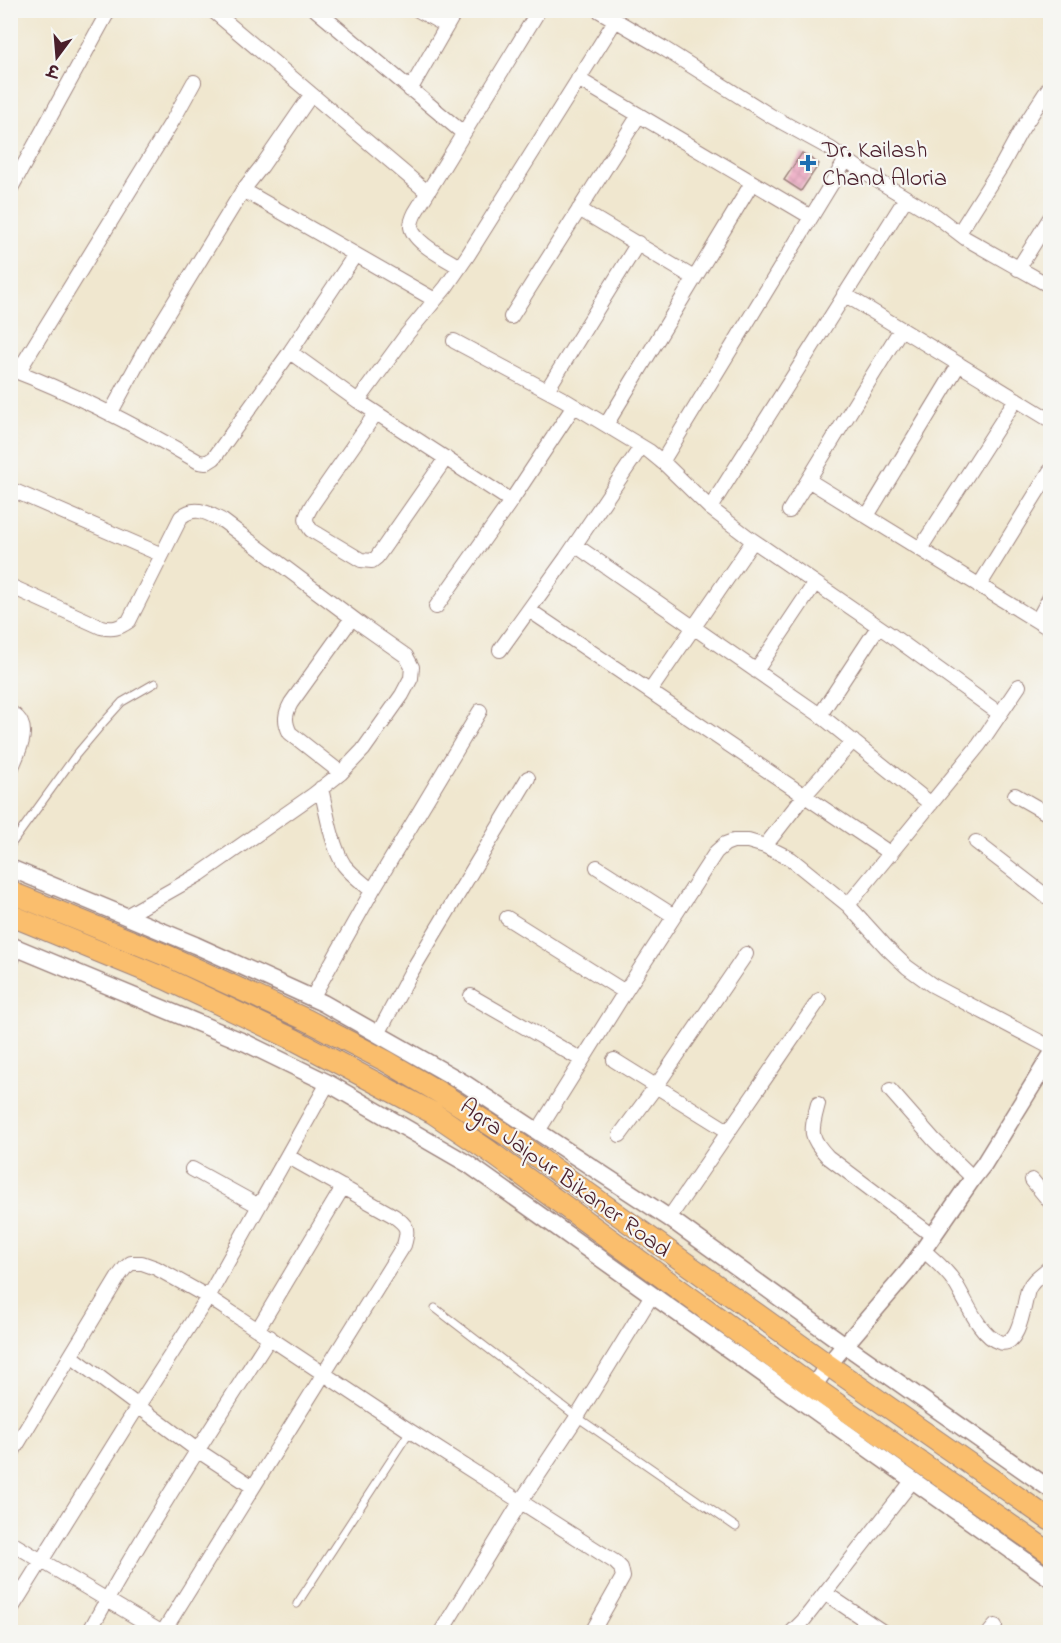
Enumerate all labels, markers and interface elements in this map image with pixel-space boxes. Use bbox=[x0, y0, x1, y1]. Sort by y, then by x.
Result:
north arrow bbox=[27, 27, 87, 87]
text: उ bbox=[44, 56, 64, 83]
place label: Dr. Kailash Chand Aloria bbox=[821, 134, 947, 197]
marker: Dr. Kailash Chand Aloria bbox=[799, 154, 817, 172]
street label: Agra Jaipur Bikaner Road bbox=[452, 1090, 678, 1268]

